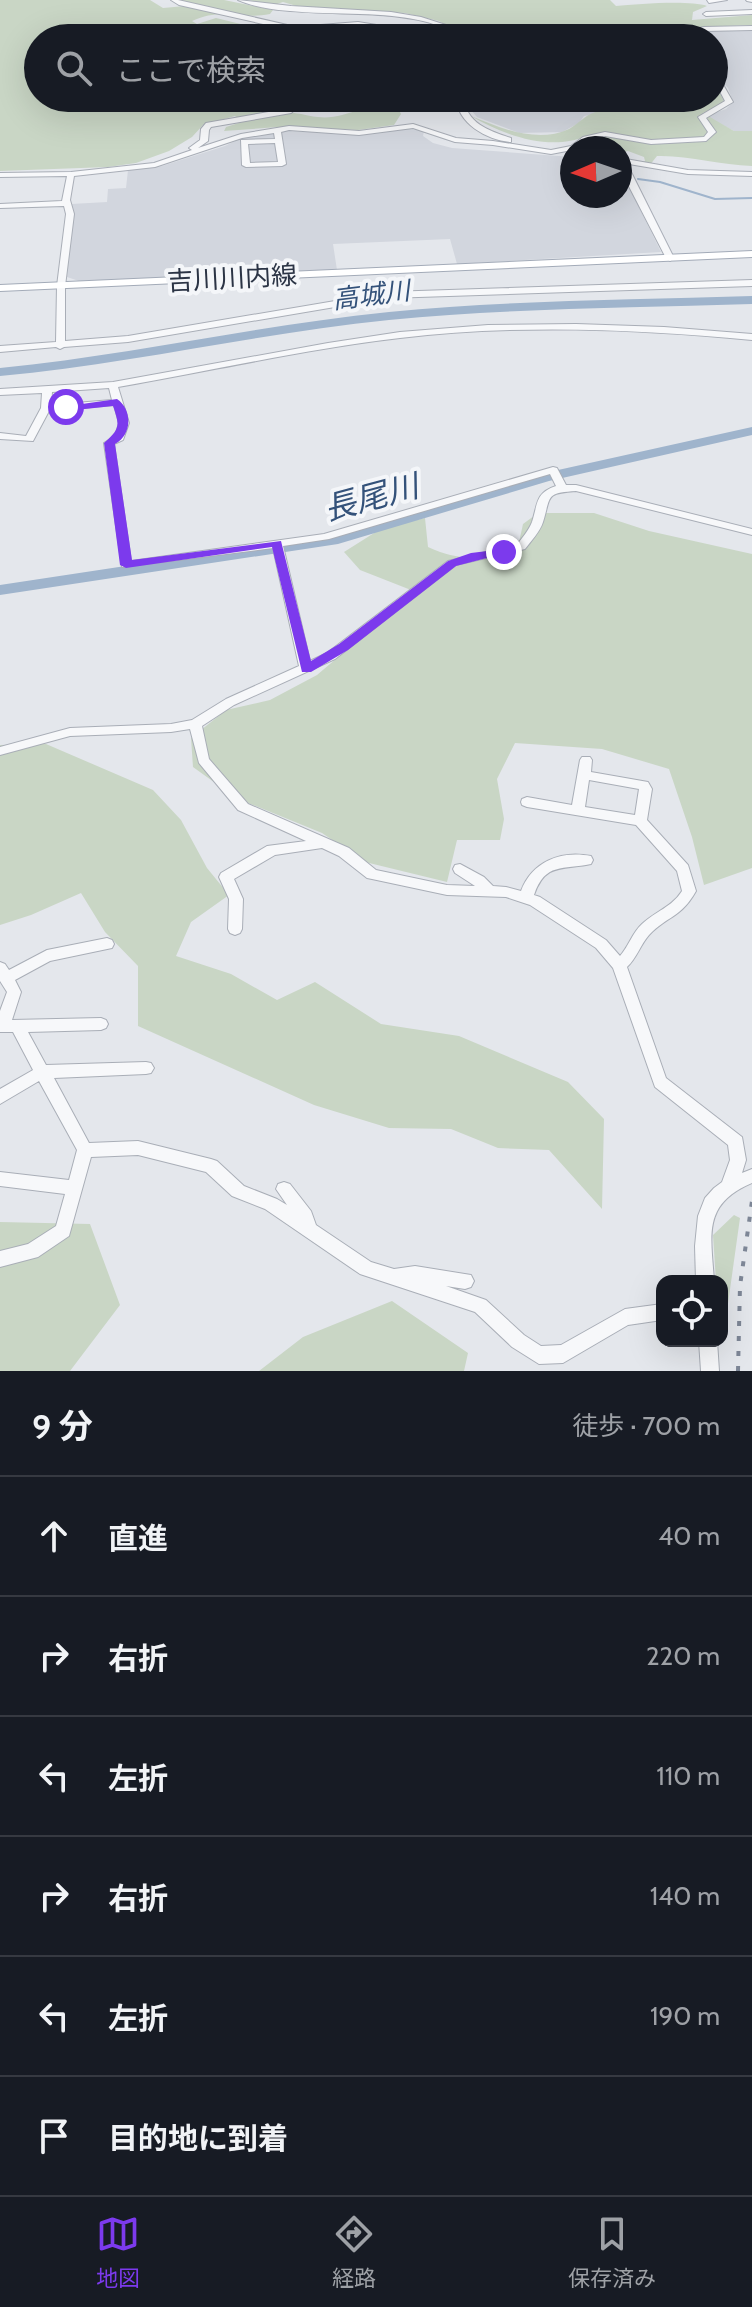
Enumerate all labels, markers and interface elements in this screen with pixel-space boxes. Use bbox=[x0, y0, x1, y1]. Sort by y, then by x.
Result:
search box bbox=[24, 24, 728, 112]
icon: search bbox=[52, 46, 96, 90]
text: ここで検索 bbox=[116, 52, 266, 89]
north arrow bbox=[560, 136, 632, 208]
street label: 吉川川内線 bbox=[166, 259, 298, 297]
water label: 高城川 bbox=[330, 274, 415, 316]
route start bbox=[48, 389, 84, 425]
water label: 長尾川 bbox=[320, 465, 425, 528]
route end bbox=[486, 534, 522, 570]
map controls bbox=[656, 1275, 728, 1347]
button: locate bbox=[656, 1275, 728, 1347]
text: 9 分 bbox=[32, 1405, 93, 1447]
text: 徒歩 · 700 m bbox=[572, 1410, 720, 1442]
icon: ahead bbox=[32, 1514, 76, 1558]
text: 直進 bbox=[108, 1520, 168, 1557]
text: 40 m bbox=[658, 1520, 720, 1552]
icon: right bbox=[32, 1634, 76, 1678]
text: 右折 bbox=[108, 1640, 168, 1677]
text: 220 m bbox=[646, 1640, 720, 1672]
icon: left bbox=[32, 1754, 76, 1798]
text: 左折 bbox=[108, 1760, 168, 1797]
text: 110 m bbox=[656, 1760, 720, 1792]
icon: right bbox=[32, 1874, 76, 1918]
text: 右折 bbox=[108, 1880, 168, 1917]
text: 140 m bbox=[650, 1880, 720, 1912]
icon: left bbox=[32, 1994, 76, 2038]
text: 左折 bbox=[108, 2000, 168, 2037]
text: 190 m bbox=[650, 2000, 720, 2032]
icon: arrive bbox=[32, 2114, 76, 2158]
text: 目的地に到着 bbox=[108, 2120, 288, 2157]
tab: 地図 bbox=[96, 2212, 140, 2292]
tab: 経路 bbox=[332, 2212, 376, 2292]
tab: 保存済み bbox=[568, 2212, 656, 2292]

